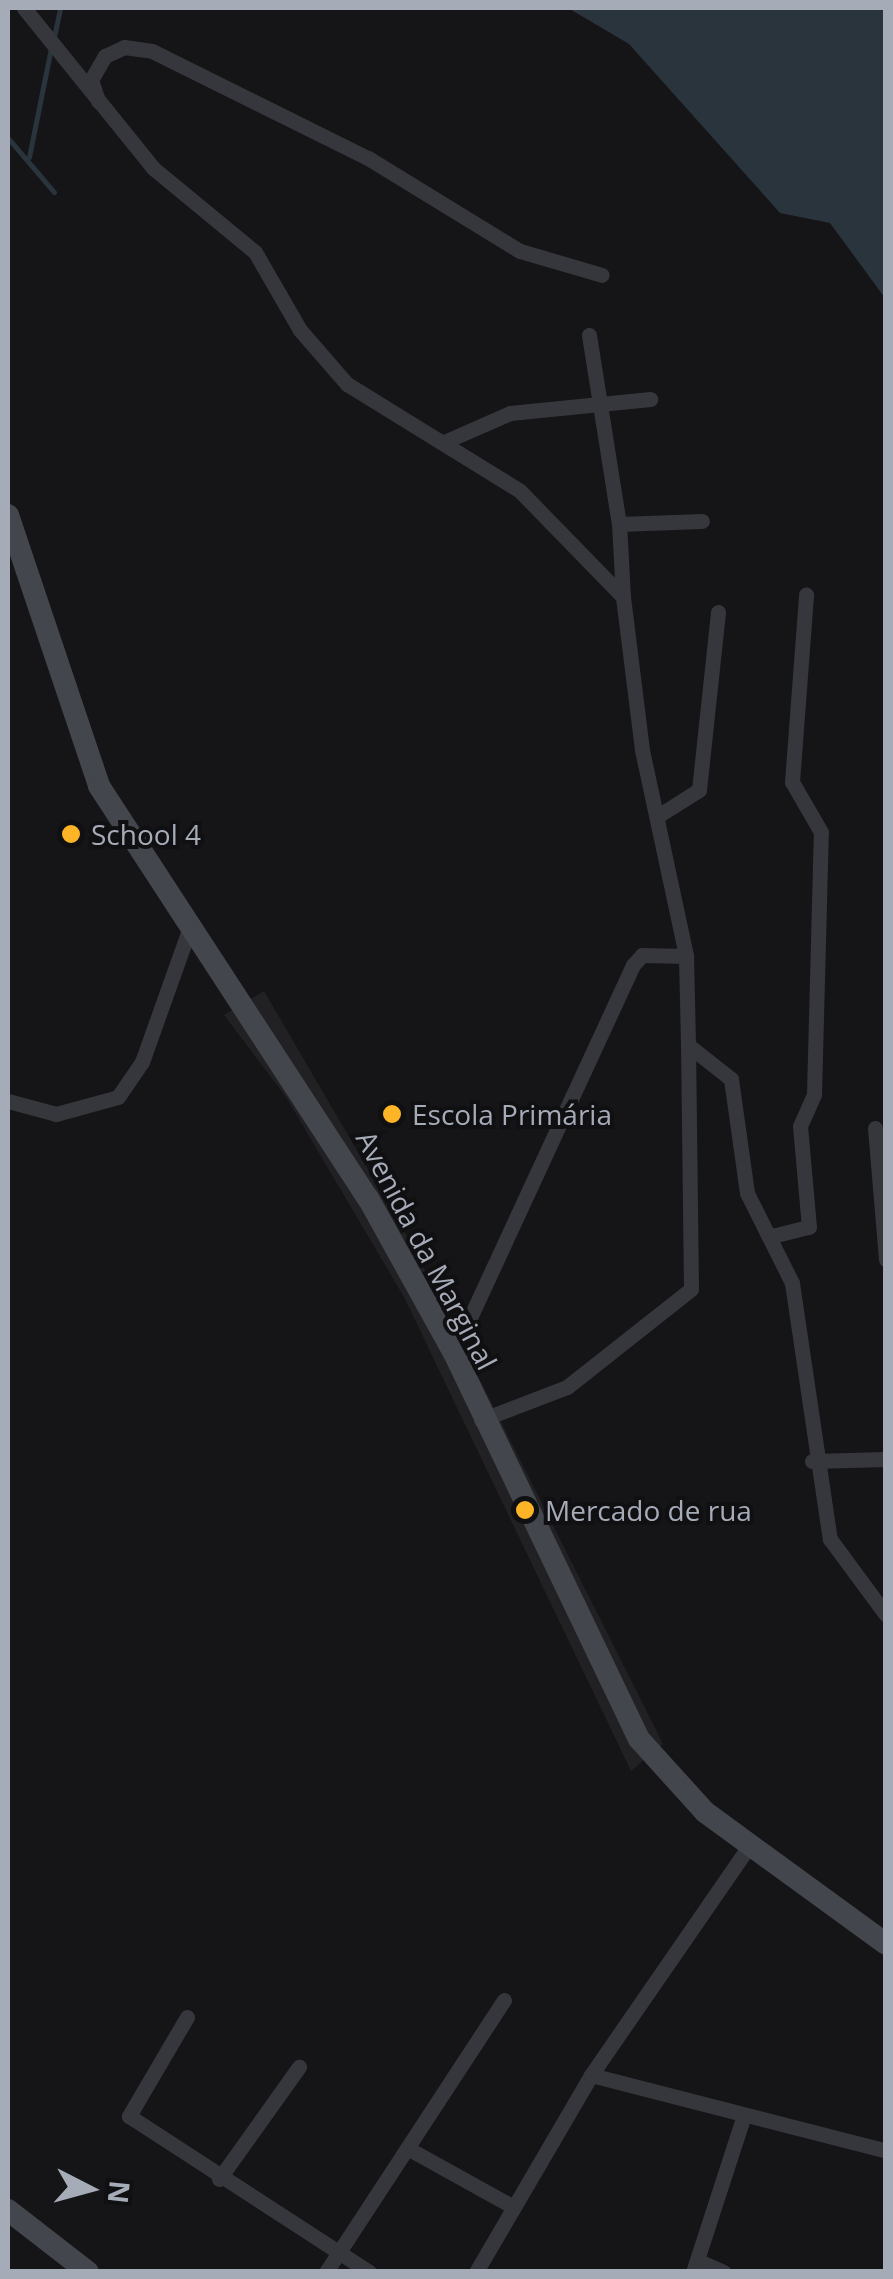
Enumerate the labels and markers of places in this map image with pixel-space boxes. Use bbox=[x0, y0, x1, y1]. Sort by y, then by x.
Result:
place label: School 4 bbox=[91, 817, 201, 851]
marker: School 4 bbox=[60, 823, 82, 845]
place label: Escola Primária bbox=[412, 1097, 612, 1131]
marker: Escola Primária bbox=[381, 1103, 403, 1125]
place label: Mercado de rua bbox=[545, 1493, 752, 1527]
marker: Mercado de rua bbox=[514, 1499, 536, 1521]

